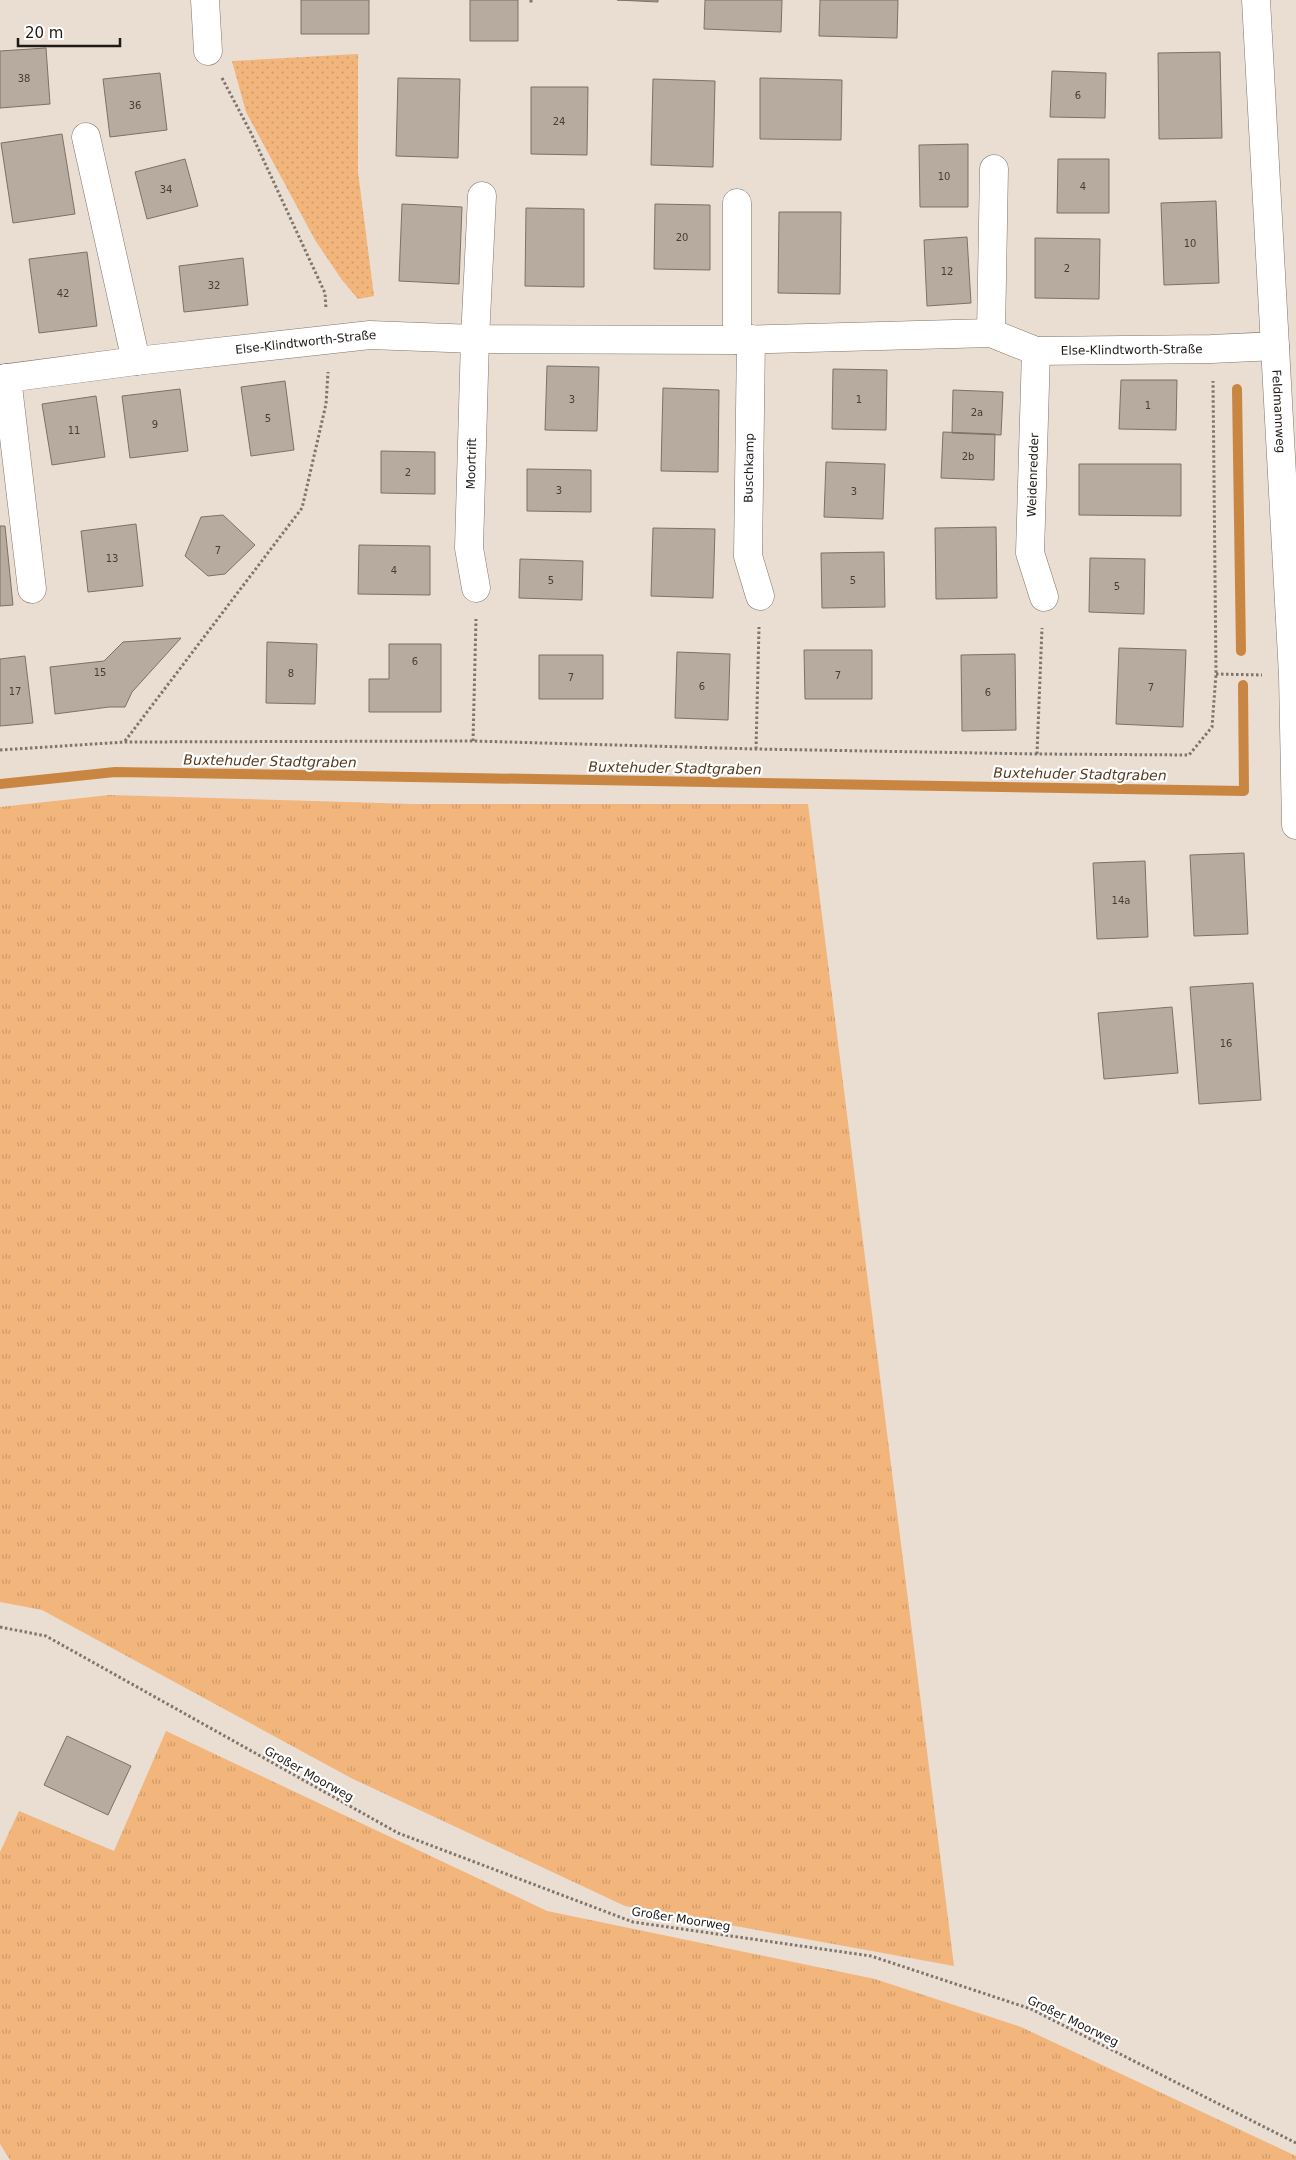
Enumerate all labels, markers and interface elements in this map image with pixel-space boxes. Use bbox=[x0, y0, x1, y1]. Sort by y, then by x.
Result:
scale bar bbox=[18, 15, 120, 47]
text: 20 m bbox=[25, 24, 63, 42]
house number: 38 bbox=[18, 73, 30, 84]
house number: 6 bbox=[1075, 90, 1081, 101]
house number: 36 bbox=[129, 100, 141, 111]
house number: 24 bbox=[553, 116, 565, 127]
house number: 10 bbox=[938, 171, 950, 182]
house number: 4 bbox=[1080, 181, 1086, 192]
house number: 34 bbox=[160, 184, 172, 195]
house number: 20 bbox=[676, 232, 688, 243]
house number: 10 bbox=[1184, 238, 1196, 249]
house number: 2 bbox=[1064, 263, 1070, 274]
house number: 12 bbox=[941, 266, 953, 277]
house number: 32 bbox=[208, 280, 220, 291]
house number: 42 bbox=[57, 288, 69, 299]
street label: Else-Klindtworth-Straße bbox=[235, 328, 377, 357]
street label: Else-Klindtworth-Straße bbox=[1061, 342, 1203, 358]
street label: Feldmannweg bbox=[1269, 369, 1288, 454]
house number: 3 bbox=[569, 394, 575, 405]
house number: 1 bbox=[856, 394, 862, 405]
house number: 1 bbox=[1145, 400, 1151, 411]
house number: 2a bbox=[971, 407, 983, 418]
house number: 5 bbox=[265, 413, 271, 424]
house number: 9 bbox=[152, 419, 158, 430]
house number: 11 bbox=[68, 425, 80, 436]
street label: Buschkamp bbox=[741, 433, 757, 503]
street label: Weidenredder bbox=[1025, 433, 1041, 517]
street label: Moortrift bbox=[464, 437, 479, 490]
house number: 2b bbox=[962, 451, 974, 462]
house number: 2 bbox=[405, 467, 411, 478]
house number: 3 bbox=[556, 485, 562, 496]
house number: 3 bbox=[851, 486, 857, 497]
house number: 7 bbox=[215, 545, 221, 556]
house number: 13 bbox=[106, 553, 118, 564]
house number: 4 bbox=[391, 565, 397, 576]
house number: 5 bbox=[548, 575, 554, 586]
house number: 5 bbox=[850, 575, 856, 586]
house number: 5 bbox=[1114, 581, 1120, 592]
house number: 6 bbox=[412, 656, 418, 667]
house number: 15 bbox=[94, 667, 106, 678]
house number: 8 bbox=[288, 668, 294, 679]
house number: 7 bbox=[835, 670, 841, 681]
house number: 7 bbox=[568, 672, 574, 683]
house number: 6 bbox=[699, 681, 705, 692]
house number: 7 bbox=[1148, 682, 1154, 693]
house number: 17 bbox=[9, 686, 21, 697]
house number: 6 bbox=[985, 687, 991, 698]
water label: Buxtehuder Stadtgraben bbox=[183, 751, 357, 771]
water label: Buxtehuder Stadtgraben bbox=[588, 758, 762, 778]
water label: Buxtehuder Stadtgraben bbox=[993, 764, 1167, 784]
house number: 14a bbox=[1112, 895, 1130, 906]
house number: 16 bbox=[1220, 1038, 1232, 1049]
street label: Großer Moorweg bbox=[262, 1744, 356, 1804]
street label: Großer Moorweg bbox=[631, 1904, 731, 1934]
street label: Großer Moorweg bbox=[1025, 1993, 1121, 2049]

